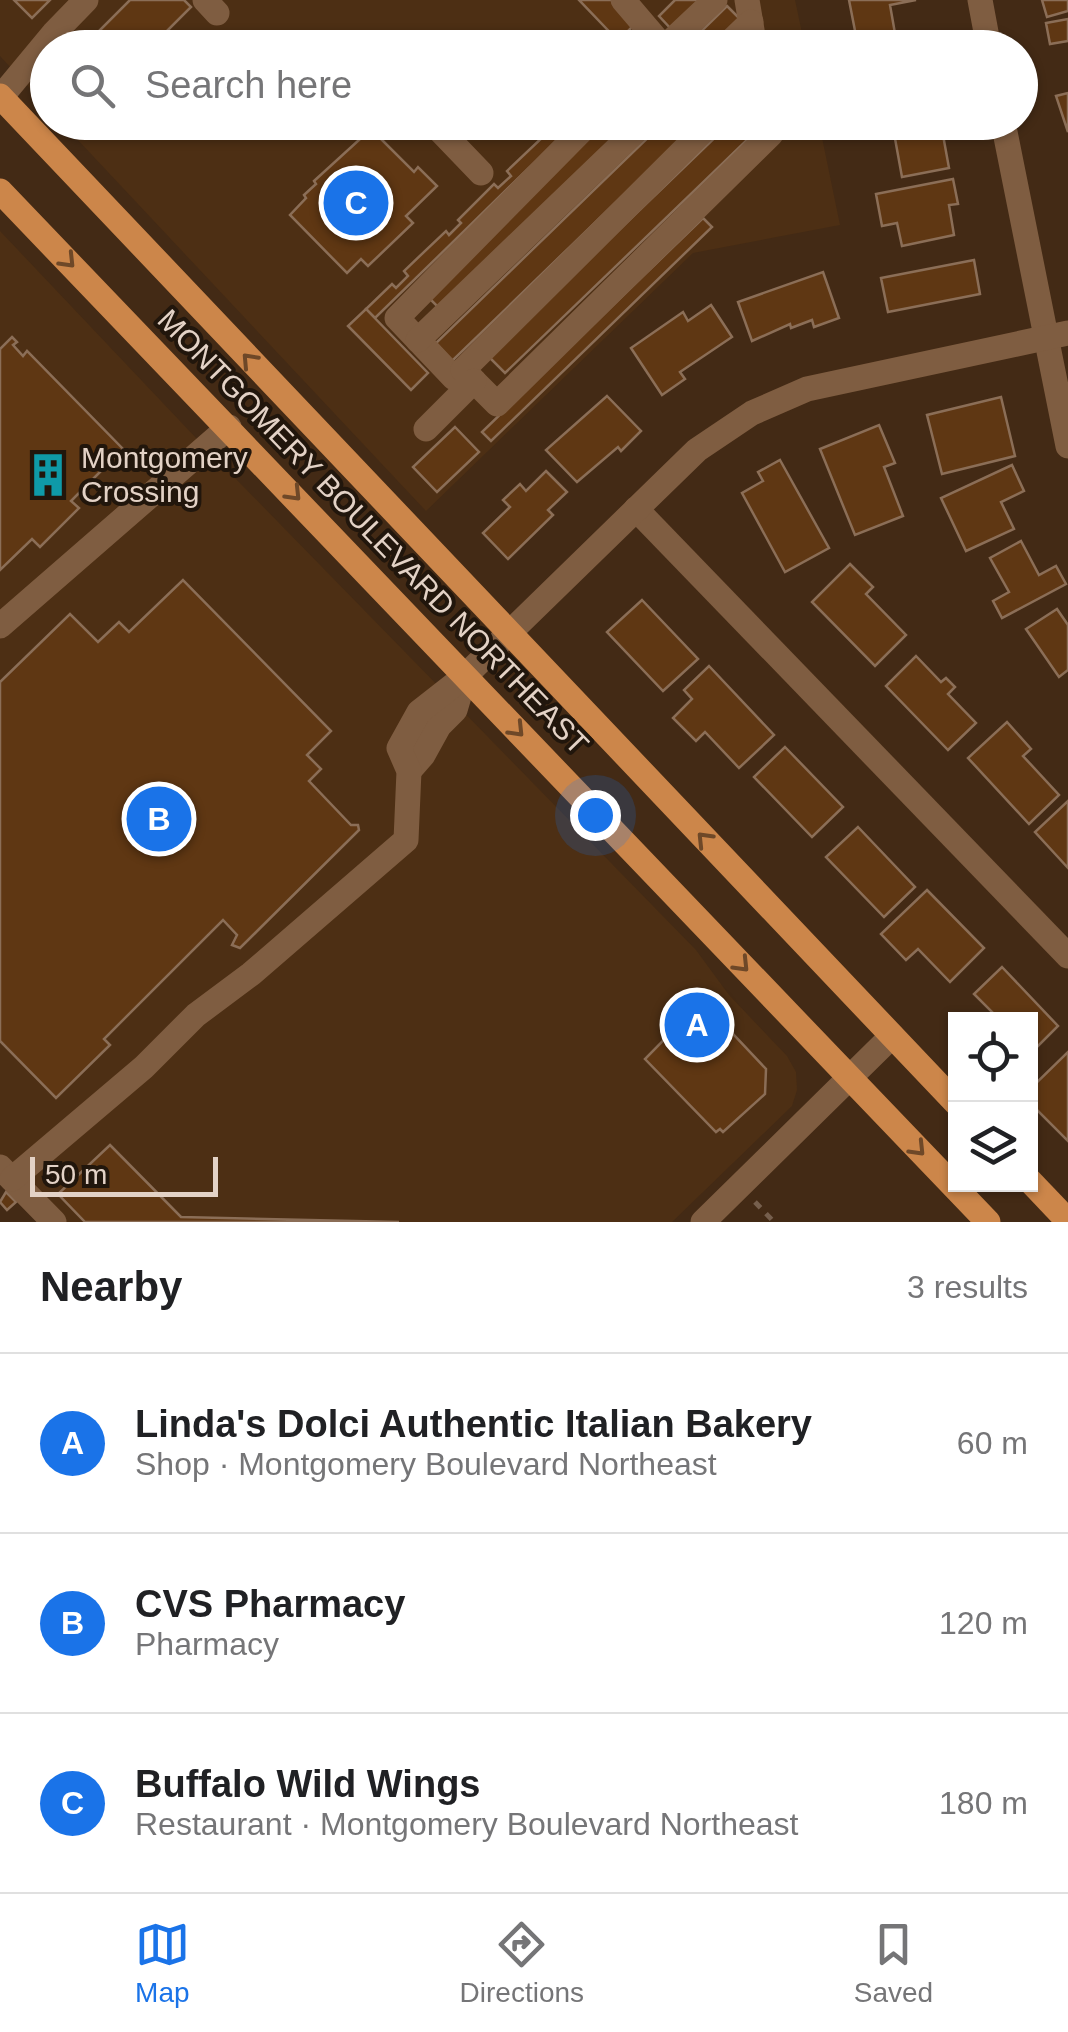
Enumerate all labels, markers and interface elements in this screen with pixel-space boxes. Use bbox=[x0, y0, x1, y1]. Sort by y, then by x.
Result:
search box bbox=[30, 30, 1038, 140]
icon: search bbox=[65, 58, 120, 113]
text: Search here bbox=[145, 64, 352, 106]
pin: C bbox=[324, 166, 388, 240]
one-way arrow bbox=[56, 249, 74, 267]
street label: MONTGOMERY BOULEVARD NORTHEAST bbox=[152, 303, 595, 761]
one-way arrow bbox=[242, 353, 260, 372]
place label: Montgomery Crossing bbox=[81, 441, 248, 508]
building icon: Montgomery Crossing bbox=[24, 451, 72, 499]
one-way arrow bbox=[282, 483, 300, 501]
one-way arrow bbox=[506, 718, 524, 737]
pin: B bbox=[126, 782, 192, 856]
your location bbox=[570, 790, 621, 841]
one-way arrow bbox=[698, 832, 716, 850]
one-way arrow bbox=[730, 953, 748, 972]
pin: A bbox=[664, 988, 730, 1062]
map controls bbox=[948, 1012, 1038, 1192]
button: locate bbox=[948, 1012, 1038, 1102]
button: layers bbox=[948, 1102, 1038, 1192]
one-way arrow bbox=[906, 1137, 924, 1155]
scale bar bbox=[30, 1152, 218, 1196]
text: 50 m bbox=[45, 1159, 107, 1190]
text: Nearby bbox=[40, 1263, 182, 1310]
text: 3 results bbox=[907, 1269, 1028, 1305]
text: Linda's Dolci Authentic Italian Bakery bbox=[135, 1403, 812, 1445]
text: A bbox=[61, 1425, 84, 1461]
text: 60 m bbox=[957, 1425, 1028, 1461]
text: Shop · Montgomery Boulevard Northeast bbox=[135, 1446, 717, 1482]
text: CVS Pharmacy bbox=[135, 1583, 405, 1625]
text: B bbox=[61, 1605, 84, 1641]
text: 120 m bbox=[939, 1605, 1028, 1641]
text: Pharmacy bbox=[135, 1626, 279, 1662]
text: Buffalo Wild Wings bbox=[135, 1763, 481, 1805]
text: C bbox=[61, 1785, 84, 1821]
text: 180 m bbox=[939, 1785, 1028, 1821]
text: Restaurant · Montgomery Boulevard Northeast bbox=[135, 1806, 798, 1842]
tab: Map bbox=[135, 1917, 190, 2009]
tab: Directions bbox=[460, 1917, 584, 2009]
tab: Saved bbox=[854, 1917, 933, 2009]

